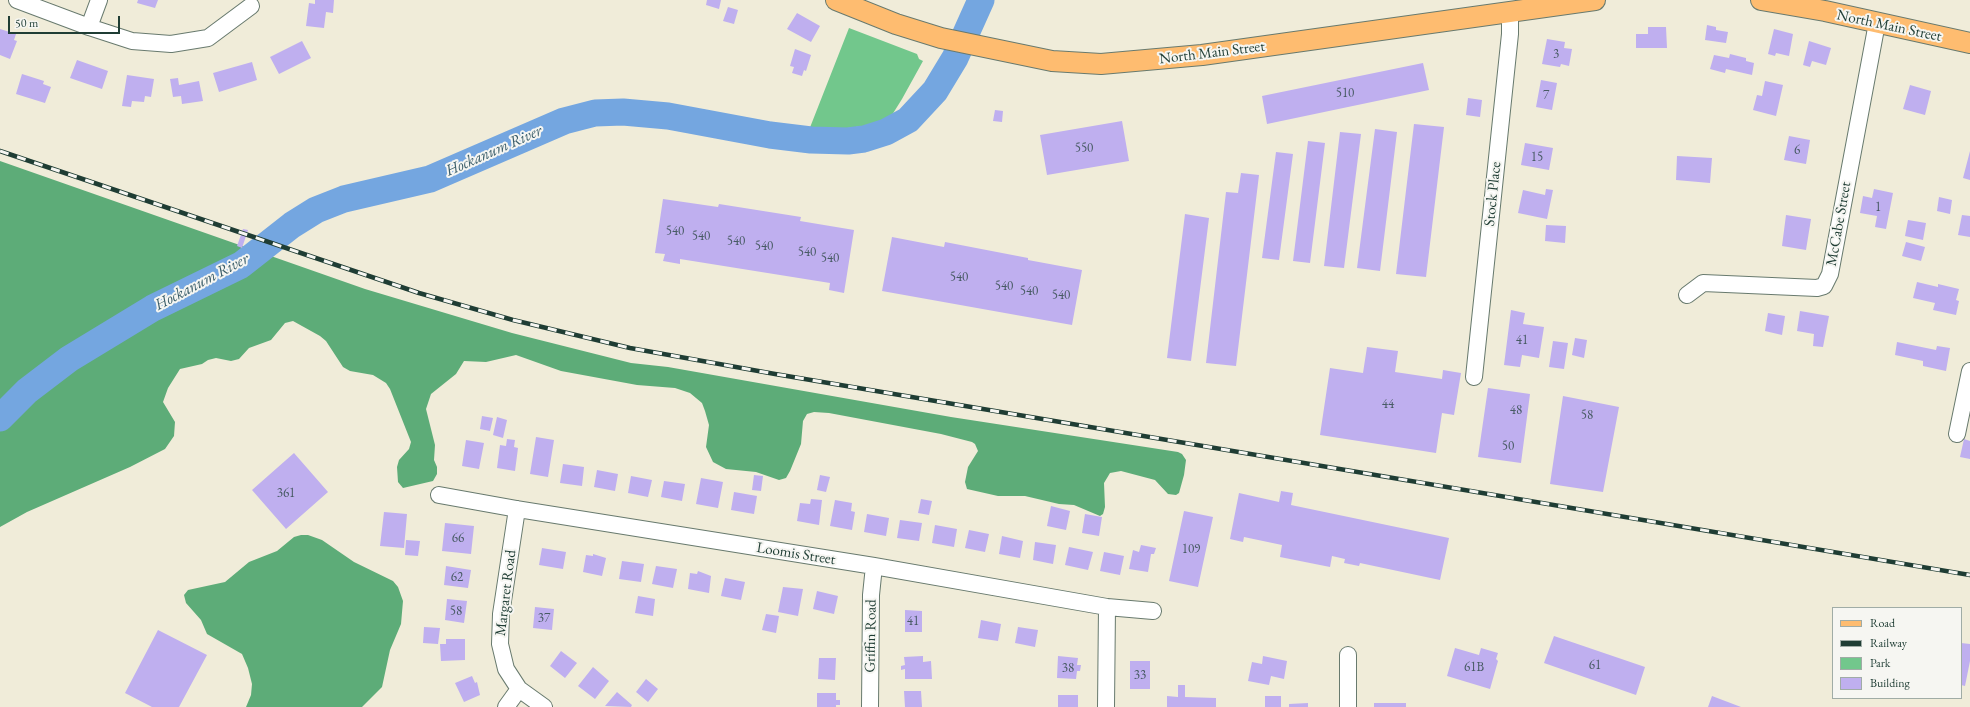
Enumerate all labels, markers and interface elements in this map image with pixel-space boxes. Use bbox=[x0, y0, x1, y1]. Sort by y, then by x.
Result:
street label: North Main Street bbox=[1835, 6, 1943, 46]
scale bar bbox=[10, 8, 122, 34]
text: 50 m bbox=[15, 15, 38, 31]
street label: North Main Street bbox=[1158, 38, 1266, 68]
house number: 3 bbox=[1553, 46, 1559, 62]
house number: 510 bbox=[1336, 85, 1354, 101]
house number: 7 bbox=[1543, 87, 1549, 103]
water label: Hockanum River bbox=[443, 121, 545, 181]
house number: 550 bbox=[1075, 140, 1093, 156]
house number: 6 bbox=[1794, 142, 1800, 158]
house number: 15 bbox=[1531, 149, 1543, 165]
street label: Stock Place bbox=[1481, 161, 1505, 227]
street label: McCabe Street bbox=[1823, 180, 1855, 268]
house number: 1 bbox=[1875, 199, 1881, 215]
house number: 540 bbox=[666, 223, 684, 239]
house number: 540 bbox=[692, 228, 710, 244]
house number: 540 bbox=[727, 233, 745, 249]
house number: 540 bbox=[755, 238, 773, 254]
house number: 540 bbox=[798, 244, 816, 260]
water label: Hockanum River bbox=[152, 249, 252, 315]
house number: 540 bbox=[821, 250, 839, 266]
house number: 540 bbox=[950, 269, 968, 285]
house number: 540 bbox=[995, 278, 1013, 294]
house number: 540 bbox=[1020, 283, 1038, 299]
house number: 540 bbox=[1052, 287, 1070, 303]
house number: 41 bbox=[1516, 332, 1528, 348]
house number: 44 bbox=[1382, 396, 1394, 412]
house number: 48 bbox=[1510, 402, 1522, 418]
house number: 58 bbox=[1581, 407, 1593, 423]
house number: 50 bbox=[1502, 438, 1514, 454]
house number: 361 bbox=[277, 485, 295, 501]
house number: 66 bbox=[452, 530, 464, 546]
street label: Loomis Street bbox=[755, 539, 837, 569]
house number: 109 bbox=[1182, 541, 1200, 557]
street label: Margaret Road bbox=[492, 549, 520, 637]
house number: 62 bbox=[451, 569, 463, 585]
street label: Griffin Road bbox=[861, 599, 881, 673]
house number: 58 bbox=[450, 603, 462, 619]
legend bbox=[1832, 607, 1962, 699]
house number: 37 bbox=[538, 610, 550, 626]
house number: 41 bbox=[907, 613, 919, 629]
text: Road bbox=[1870, 615, 1895, 631]
text: Railway bbox=[1870, 635, 1907, 651]
text: Park bbox=[1870, 655, 1890, 671]
house number: 61 bbox=[1589, 657, 1601, 673]
house number: 61B bbox=[1464, 659, 1484, 675]
house number: 38 bbox=[1062, 660, 1074, 676]
house number: 33 bbox=[1134, 667, 1146, 683]
text: Building bbox=[1870, 675, 1910, 691]

